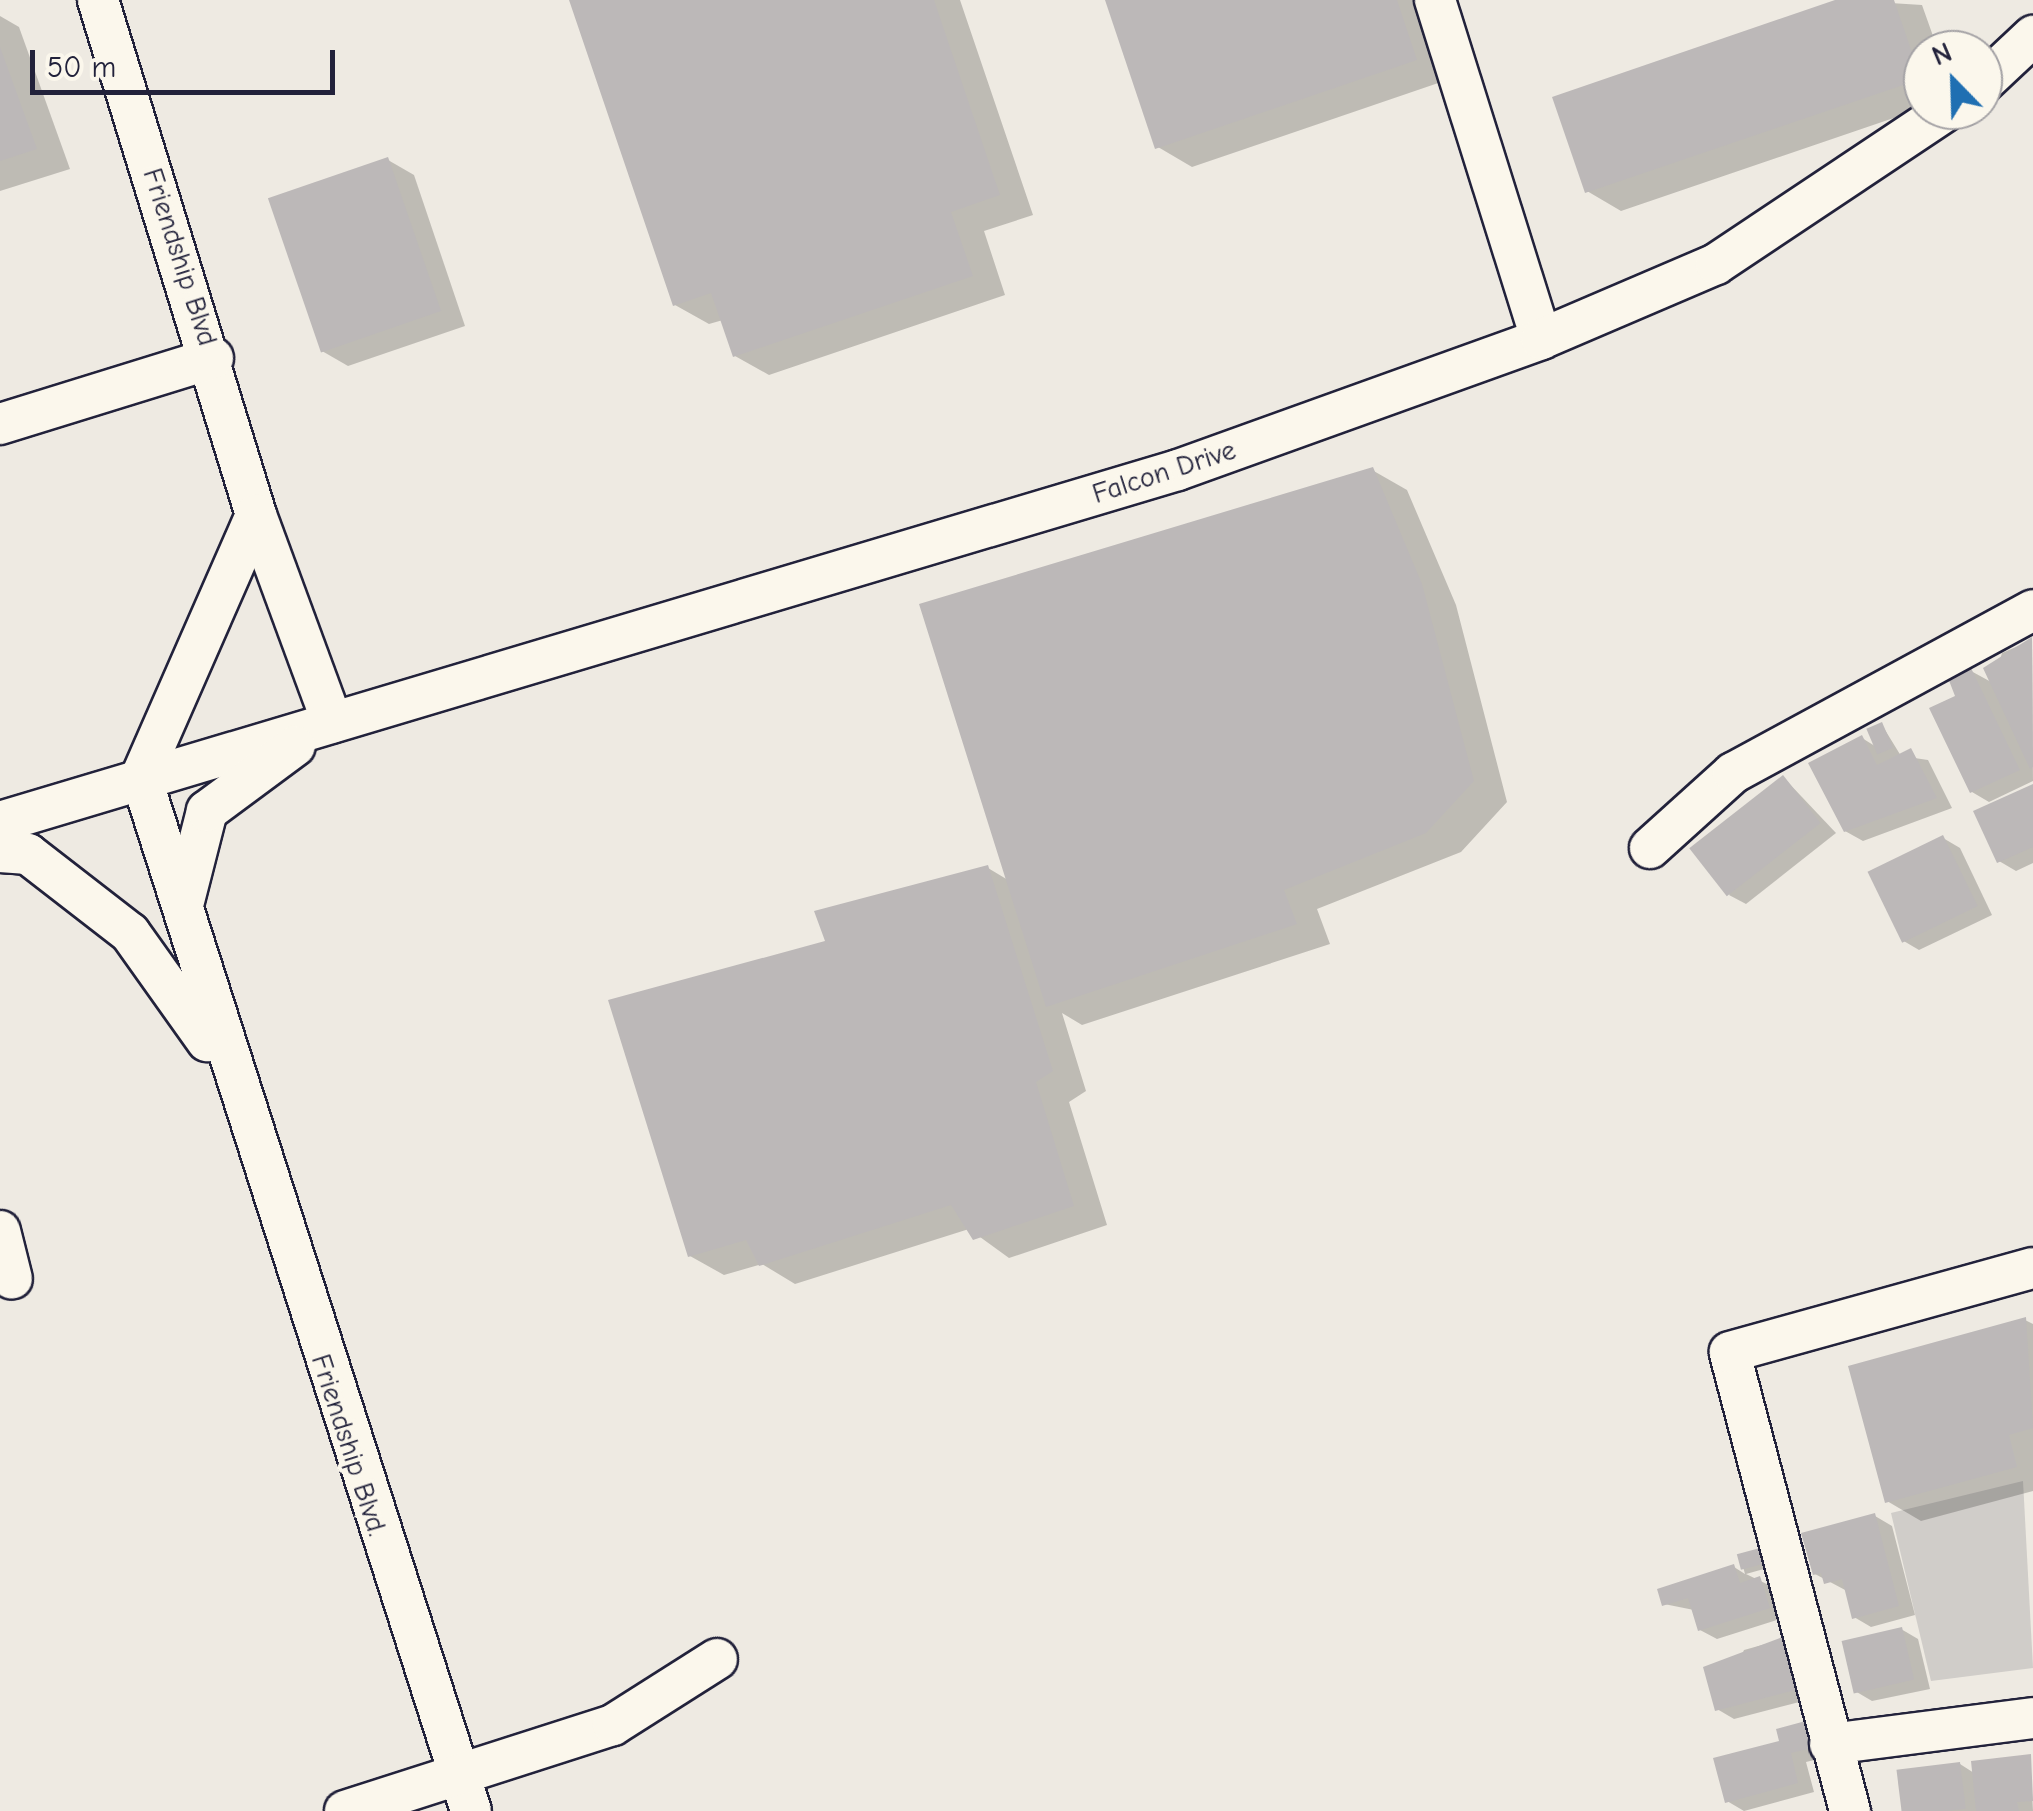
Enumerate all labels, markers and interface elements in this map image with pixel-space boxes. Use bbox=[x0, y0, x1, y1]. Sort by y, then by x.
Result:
scale bar bbox=[35, 30, 340, 92]
north arrow bbox=[1903, 30, 2003, 130]
text: N bbox=[1927, 36, 1957, 73]
text: 50 m bbox=[47, 50, 116, 85]
street label: Friendship Blvd bbox=[135, 164, 225, 350]
street label: Falcon Drive bbox=[1088, 433, 1240, 511]
street label: Friendship Blvd. bbox=[304, 1350, 394, 1540]

